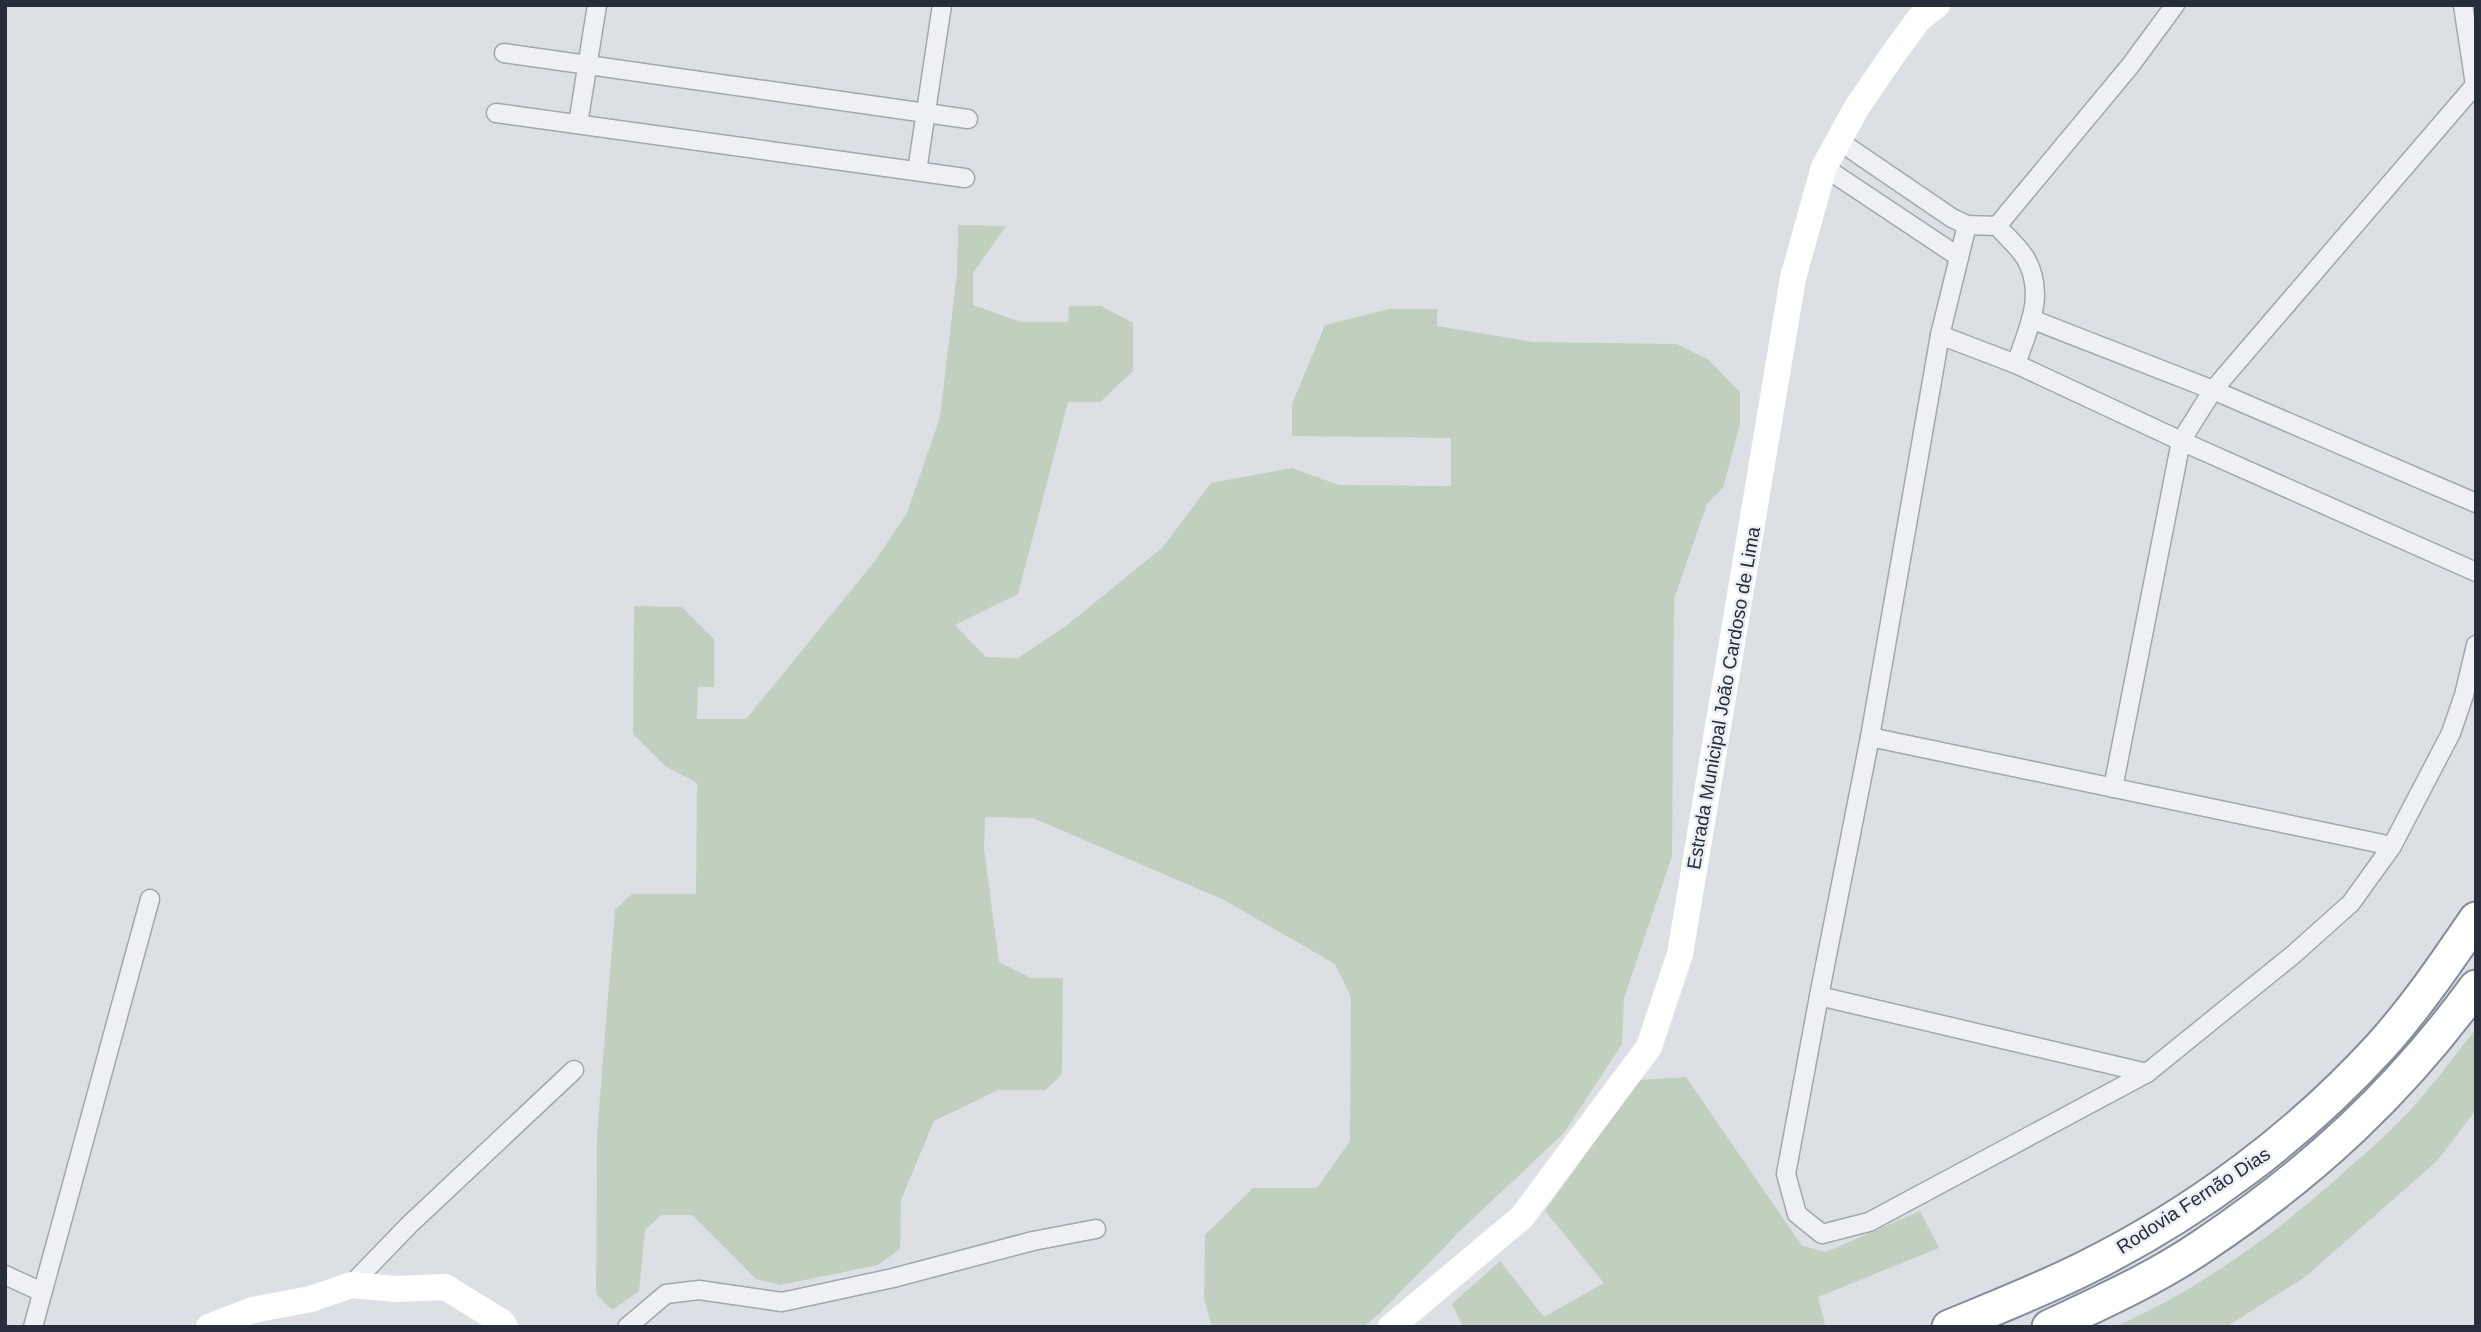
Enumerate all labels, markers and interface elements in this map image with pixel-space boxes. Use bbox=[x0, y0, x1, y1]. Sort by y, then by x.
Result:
street label: Estrada Municipal João Cardoso de Lima bbox=[1683, 525, 1764, 871]
street label: Rodovia Fernão Dias bbox=[2113, 1143, 2274, 1258]

